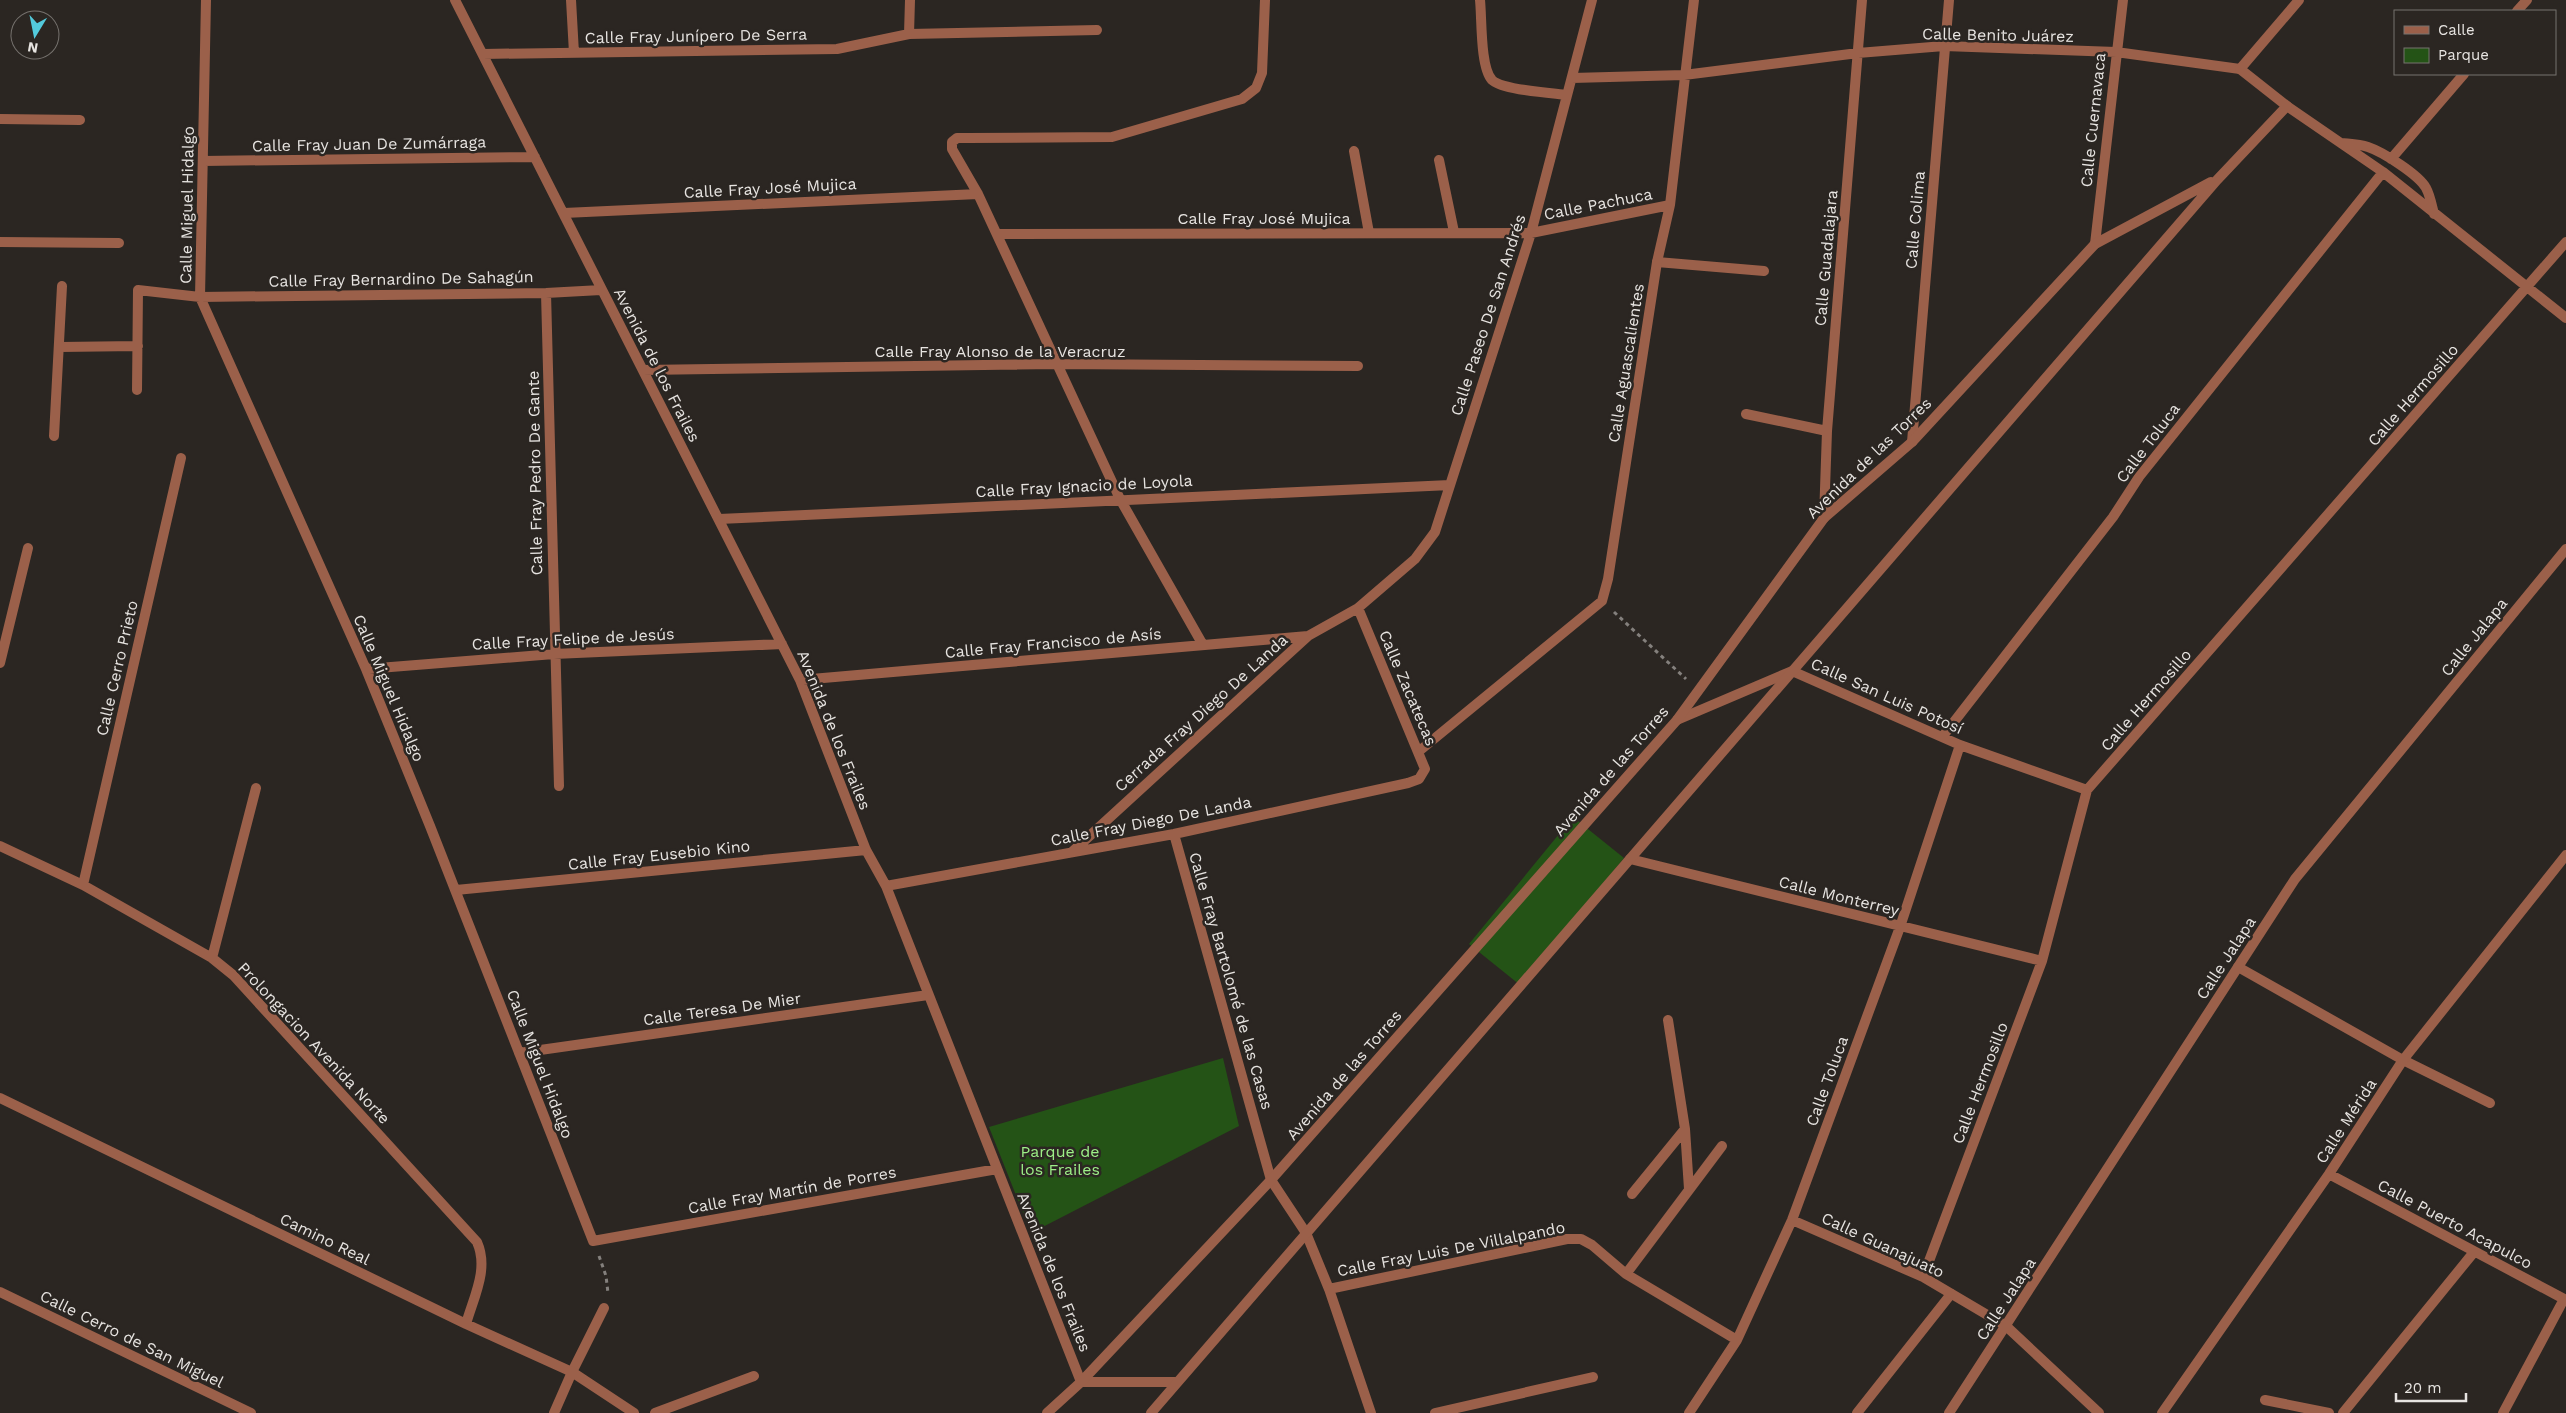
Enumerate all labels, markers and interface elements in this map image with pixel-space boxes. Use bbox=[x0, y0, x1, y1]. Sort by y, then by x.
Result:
north arrow bbox=[10, 10, 60, 60]
legend bbox=[2394, 10, 2556, 75]
text: Calle bbox=[2438, 21, 2475, 39]
street label: Calle Benito Juárez bbox=[1922, 24, 2074, 46]
street label: Calle Fray Junípero De Serra bbox=[585, 25, 807, 47]
text: N bbox=[26, 39, 39, 57]
text: Parque bbox=[2438, 46, 2489, 64]
street label: Calle Cuernavaca bbox=[2076, 52, 2110, 188]
street label: Calle Miguel Hidalgo bbox=[176, 126, 198, 284]
street label: Calle Fray Juan De Zumárraga bbox=[252, 132, 486, 156]
street label: Calle Colima bbox=[1901, 170, 1929, 270]
street label: Calle Fray José Mujica bbox=[683, 174, 857, 202]
street label: Calle Pachuca bbox=[1542, 184, 1654, 224]
street label: Calle Guadalajara bbox=[1811, 189, 1841, 327]
street label: Calle Fray José Mujica bbox=[1177, 209, 1351, 228]
street label: Calle Paseo De San Andrés bbox=[1446, 212, 1530, 418]
street label: Calle Fray Bernardino De Sahagún bbox=[268, 267, 534, 291]
street label: Calle Aguascalientes bbox=[1604, 282, 1648, 444]
street label: Avenida de los Frailes bbox=[610, 285, 704, 445]
street label: Calle Hermosillo bbox=[2364, 340, 2462, 450]
street label: Calle Fray Alonso de la Veracruz bbox=[875, 342, 1125, 361]
street label: Calle Fray Pedro De Gante bbox=[524, 371, 546, 575]
street label: Avenida de las Torres bbox=[1803, 393, 1935, 523]
street label: Calle Toluca bbox=[2112, 400, 2184, 486]
street label: Calle Fray Ignacio de Loyola bbox=[975, 471, 1193, 501]
street label: Calle Jalapa bbox=[2437, 594, 2511, 680]
street label: Calle Cerro Prieto bbox=[92, 598, 142, 738]
street label: Calle Miguel Hidalgo bbox=[349, 612, 429, 764]
street label: Calle Fray Felipe de Jesús bbox=[471, 624, 675, 654]
street label: Calle Fray Francisco de Asís bbox=[944, 624, 1162, 662]
street label: Calle Zacatecas bbox=[1375, 627, 1441, 749]
street label: Cerrada Fray Diego De Landa bbox=[1111, 630, 1291, 796]
street label: Calle Hermosillo bbox=[2097, 645, 2195, 755]
street label: Avenida de los Frailes bbox=[793, 647, 875, 813]
street label: Calle San Luis Potosí bbox=[1808, 654, 1966, 738]
street label: Avenida de las Torres bbox=[1549, 702, 1673, 840]
street label: Calle Fray Diego De Landa bbox=[1049, 792, 1253, 850]
street label: Calle Fray Eusebio Kino bbox=[567, 836, 751, 874]
street label: Calle Fray Bartolomé de las Casas bbox=[1185, 850, 1277, 1112]
street label: Calle Monterrey bbox=[1777, 872, 1902, 920]
street label: Calle Jalapa bbox=[2192, 913, 2260, 1003]
street label: Prolongacion Avenida Norte bbox=[234, 958, 394, 1128]
street label: Calle Miguel Hidalgo bbox=[503, 987, 577, 1141]
street label: Calle Teresa De Mier bbox=[642, 988, 803, 1029]
street label: Avenida de las Torres bbox=[1282, 1006, 1406, 1144]
street label: Calle Hermosillo bbox=[1948, 1019, 2012, 1147]
street label: Calle Toluca bbox=[1802, 1033, 1852, 1129]
street label: Calle Mérida bbox=[2312, 1075, 2380, 1167]
park label: Parque de los Frailes bbox=[1020, 1142, 1100, 1179]
street label: Calle Fray Martín de Porres bbox=[686, 1162, 898, 1218]
street label: Calle Puerto Acapulco bbox=[2374, 1175, 2536, 1273]
street label: Avenida de los Frailes bbox=[1013, 1189, 1095, 1355]
street label: Calle Guanajuato bbox=[1819, 1208, 1947, 1282]
street label: Camino Real bbox=[277, 1209, 373, 1269]
street label: Calle Fray Luis De Villalpando bbox=[1335, 1218, 1567, 1280]
street label: Calle Jalapa bbox=[1972, 1254, 2040, 1344]
street label: Calle Cerro de San Miguel bbox=[37, 1286, 227, 1392]
scale bar bbox=[2396, 1370, 2466, 1402]
text: 20 m bbox=[2404, 1379, 2442, 1397]

